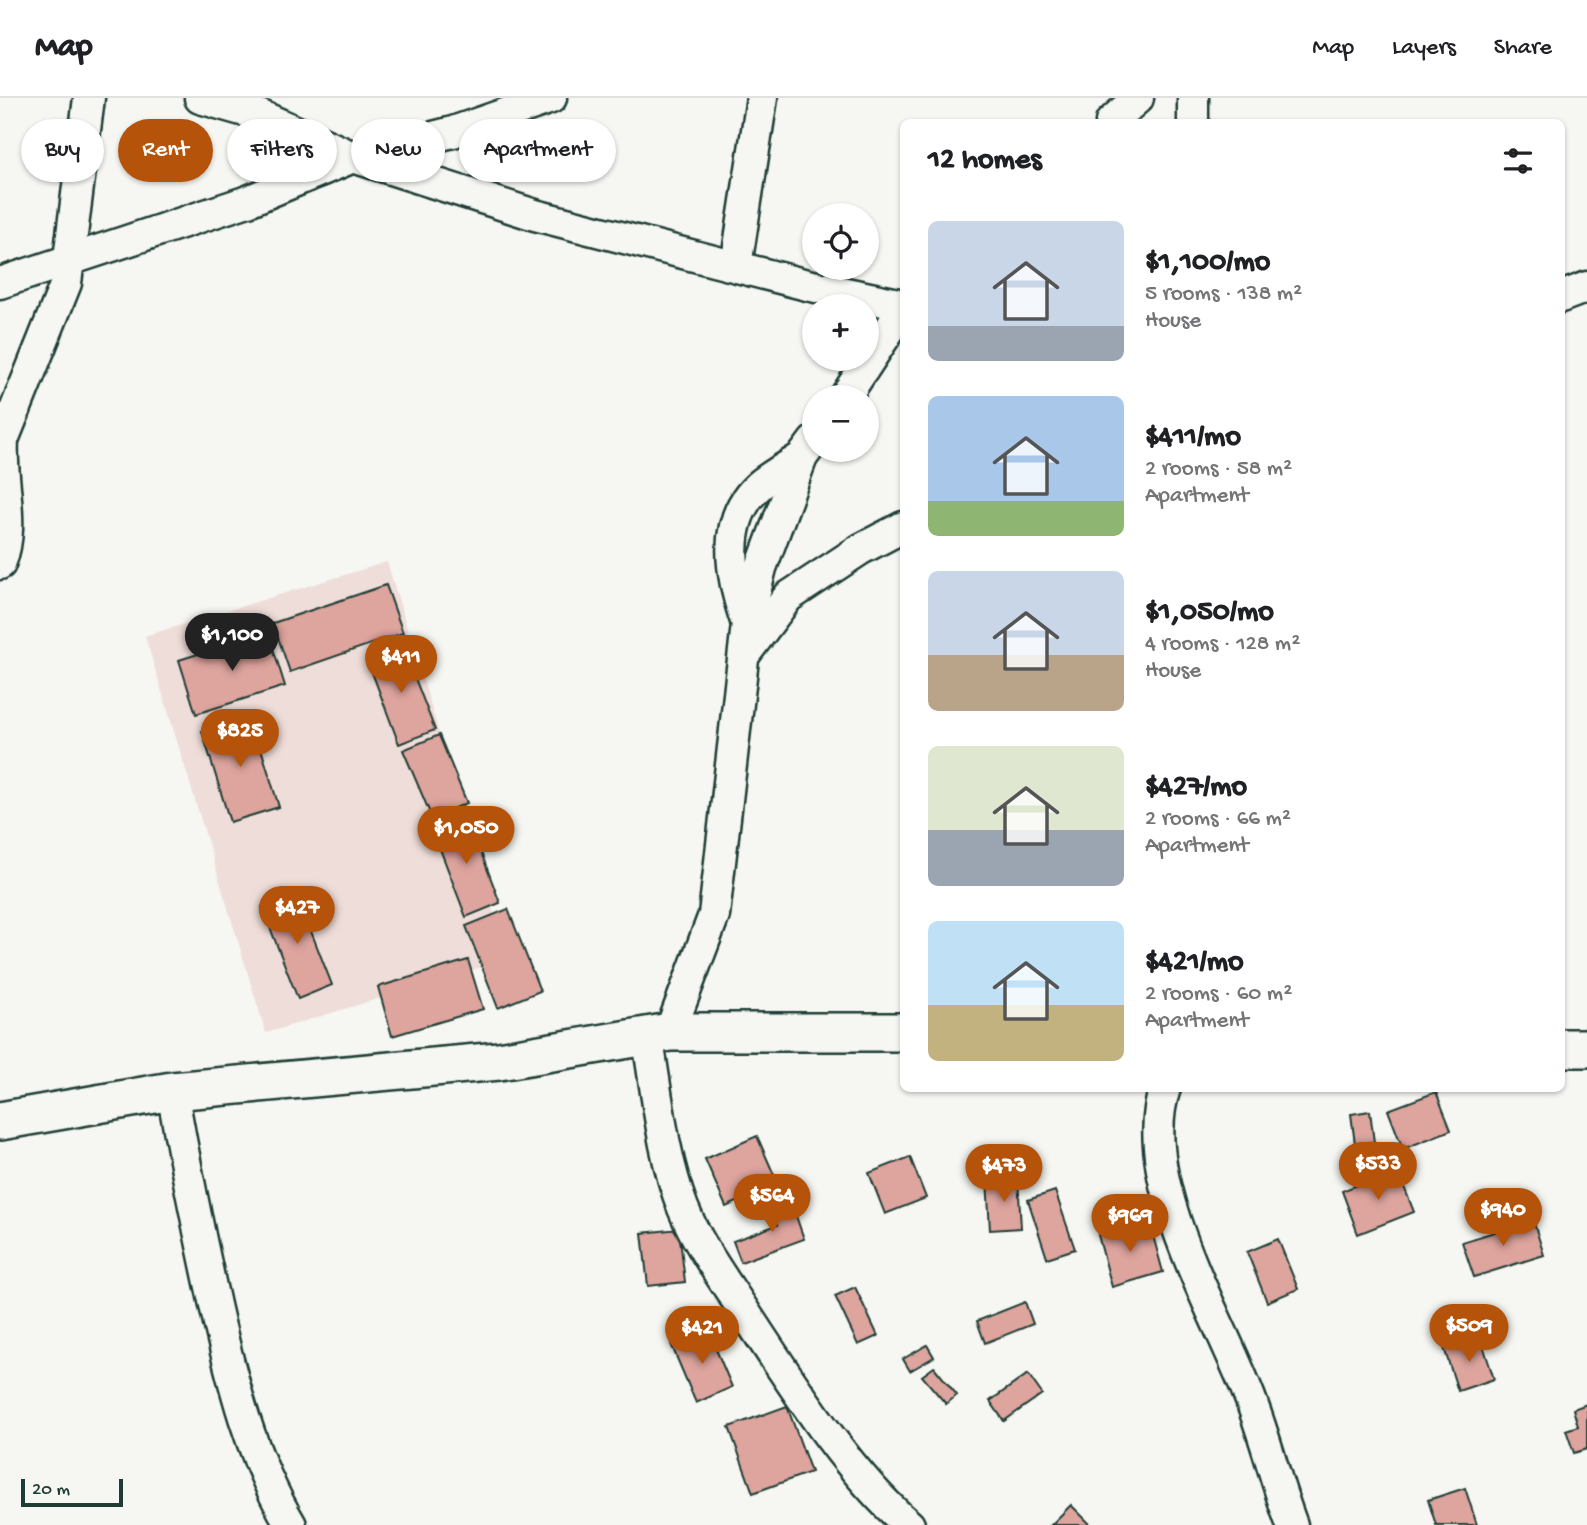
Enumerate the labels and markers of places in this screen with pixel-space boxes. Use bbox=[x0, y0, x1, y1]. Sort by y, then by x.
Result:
pin: $1,100 bbox=[175, 614, 289, 673]
pin: $411 bbox=[360, 636, 442, 695]
pin: $825 bbox=[199, 710, 281, 769]
pin: $1,050 bbox=[409, 806, 523, 866]
pin: $427 bbox=[256, 886, 338, 946]
pin: $533 bbox=[1337, 1142, 1419, 1202]
pin: $473 bbox=[963, 1144, 1045, 1204]
pin: $564 bbox=[731, 1174, 813, 1234]
pin: $940 bbox=[1462, 1188, 1544, 1248]
pin: $969 bbox=[1089, 1194, 1171, 1254]
pin: $509 bbox=[1428, 1304, 1510, 1364]
pin: $421 bbox=[661, 1306, 743, 1366]

